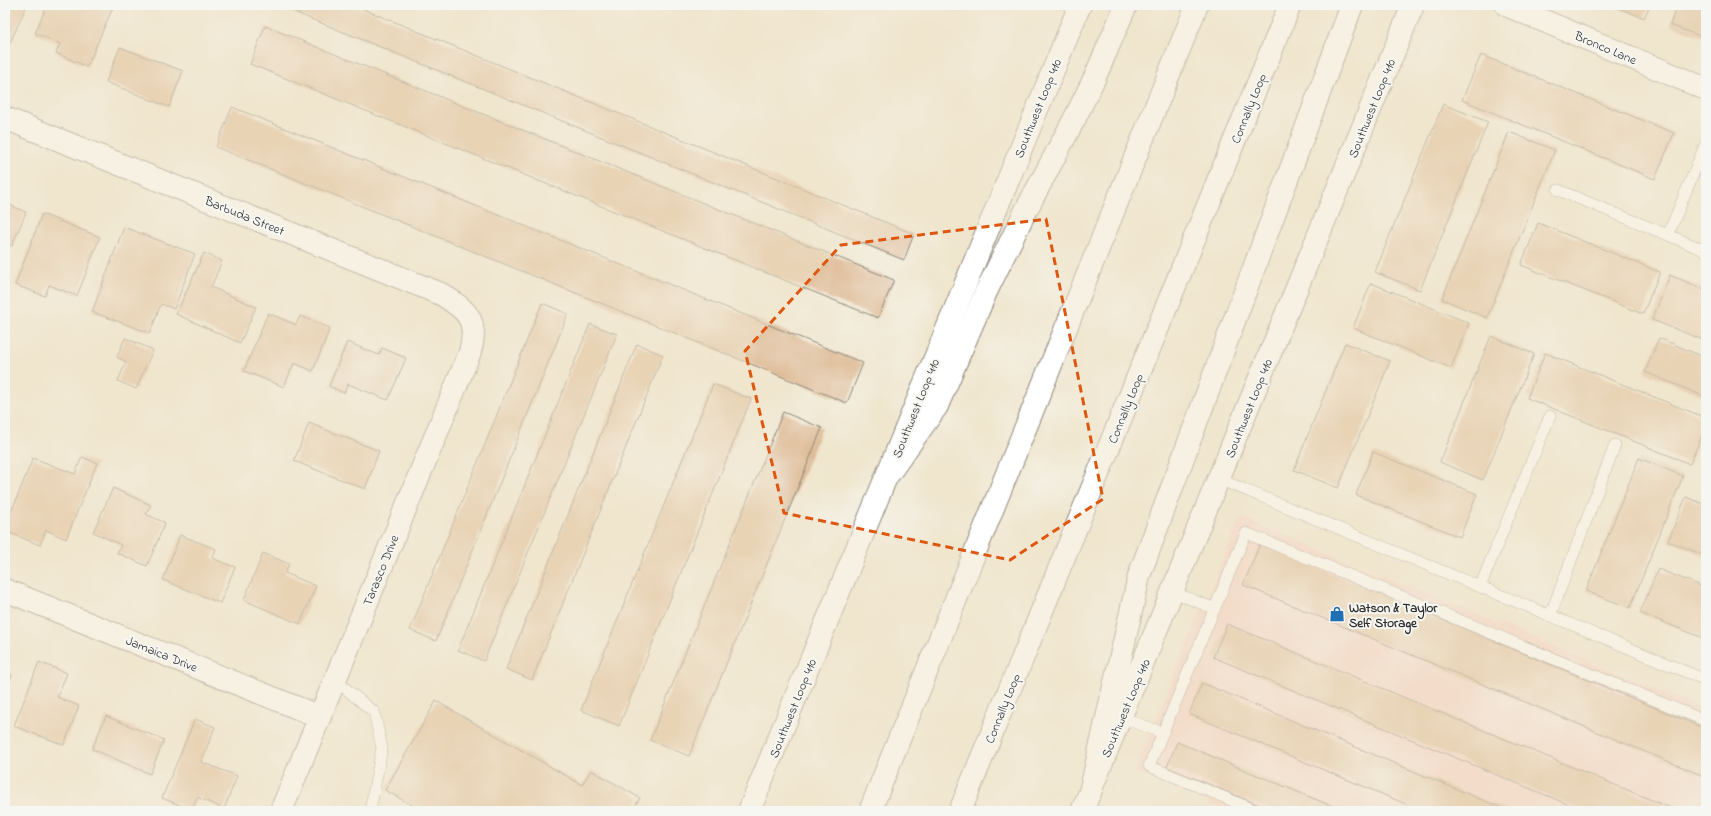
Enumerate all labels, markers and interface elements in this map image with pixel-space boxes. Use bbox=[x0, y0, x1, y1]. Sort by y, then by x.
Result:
street label: Bronco Lane bbox=[1570, 26, 1640, 70]
street label: Southwest Loop 410 bbox=[1010, 56, 1067, 161]
street label: Southwest Loop 410 bbox=[1344, 56, 1401, 161]
street label: Connally Loop bbox=[1227, 71, 1273, 147]
street label: Barbuda Street bbox=[201, 191, 288, 241]
street label: Southwest Loop 410 bbox=[888, 356, 945, 461]
street label: Southwest Loop 410 bbox=[1221, 356, 1278, 461]
street label: Connally Loop bbox=[1104, 371, 1150, 447]
street label: Tarasco Drive bbox=[359, 532, 404, 609]
place label: Watson & Taylor Self Storage bbox=[1349, 599, 1438, 635]
shop icon: Watson & Taylor Self Storage bbox=[1328, 605, 1346, 623]
street label: Jamaica Drive bbox=[123, 631, 200, 677]
street label: Southwest Loop 410 bbox=[765, 656, 822, 761]
street label: Southwest Loop 410 bbox=[1097, 656, 1156, 761]
street label: Connally Loop bbox=[981, 671, 1027, 747]

